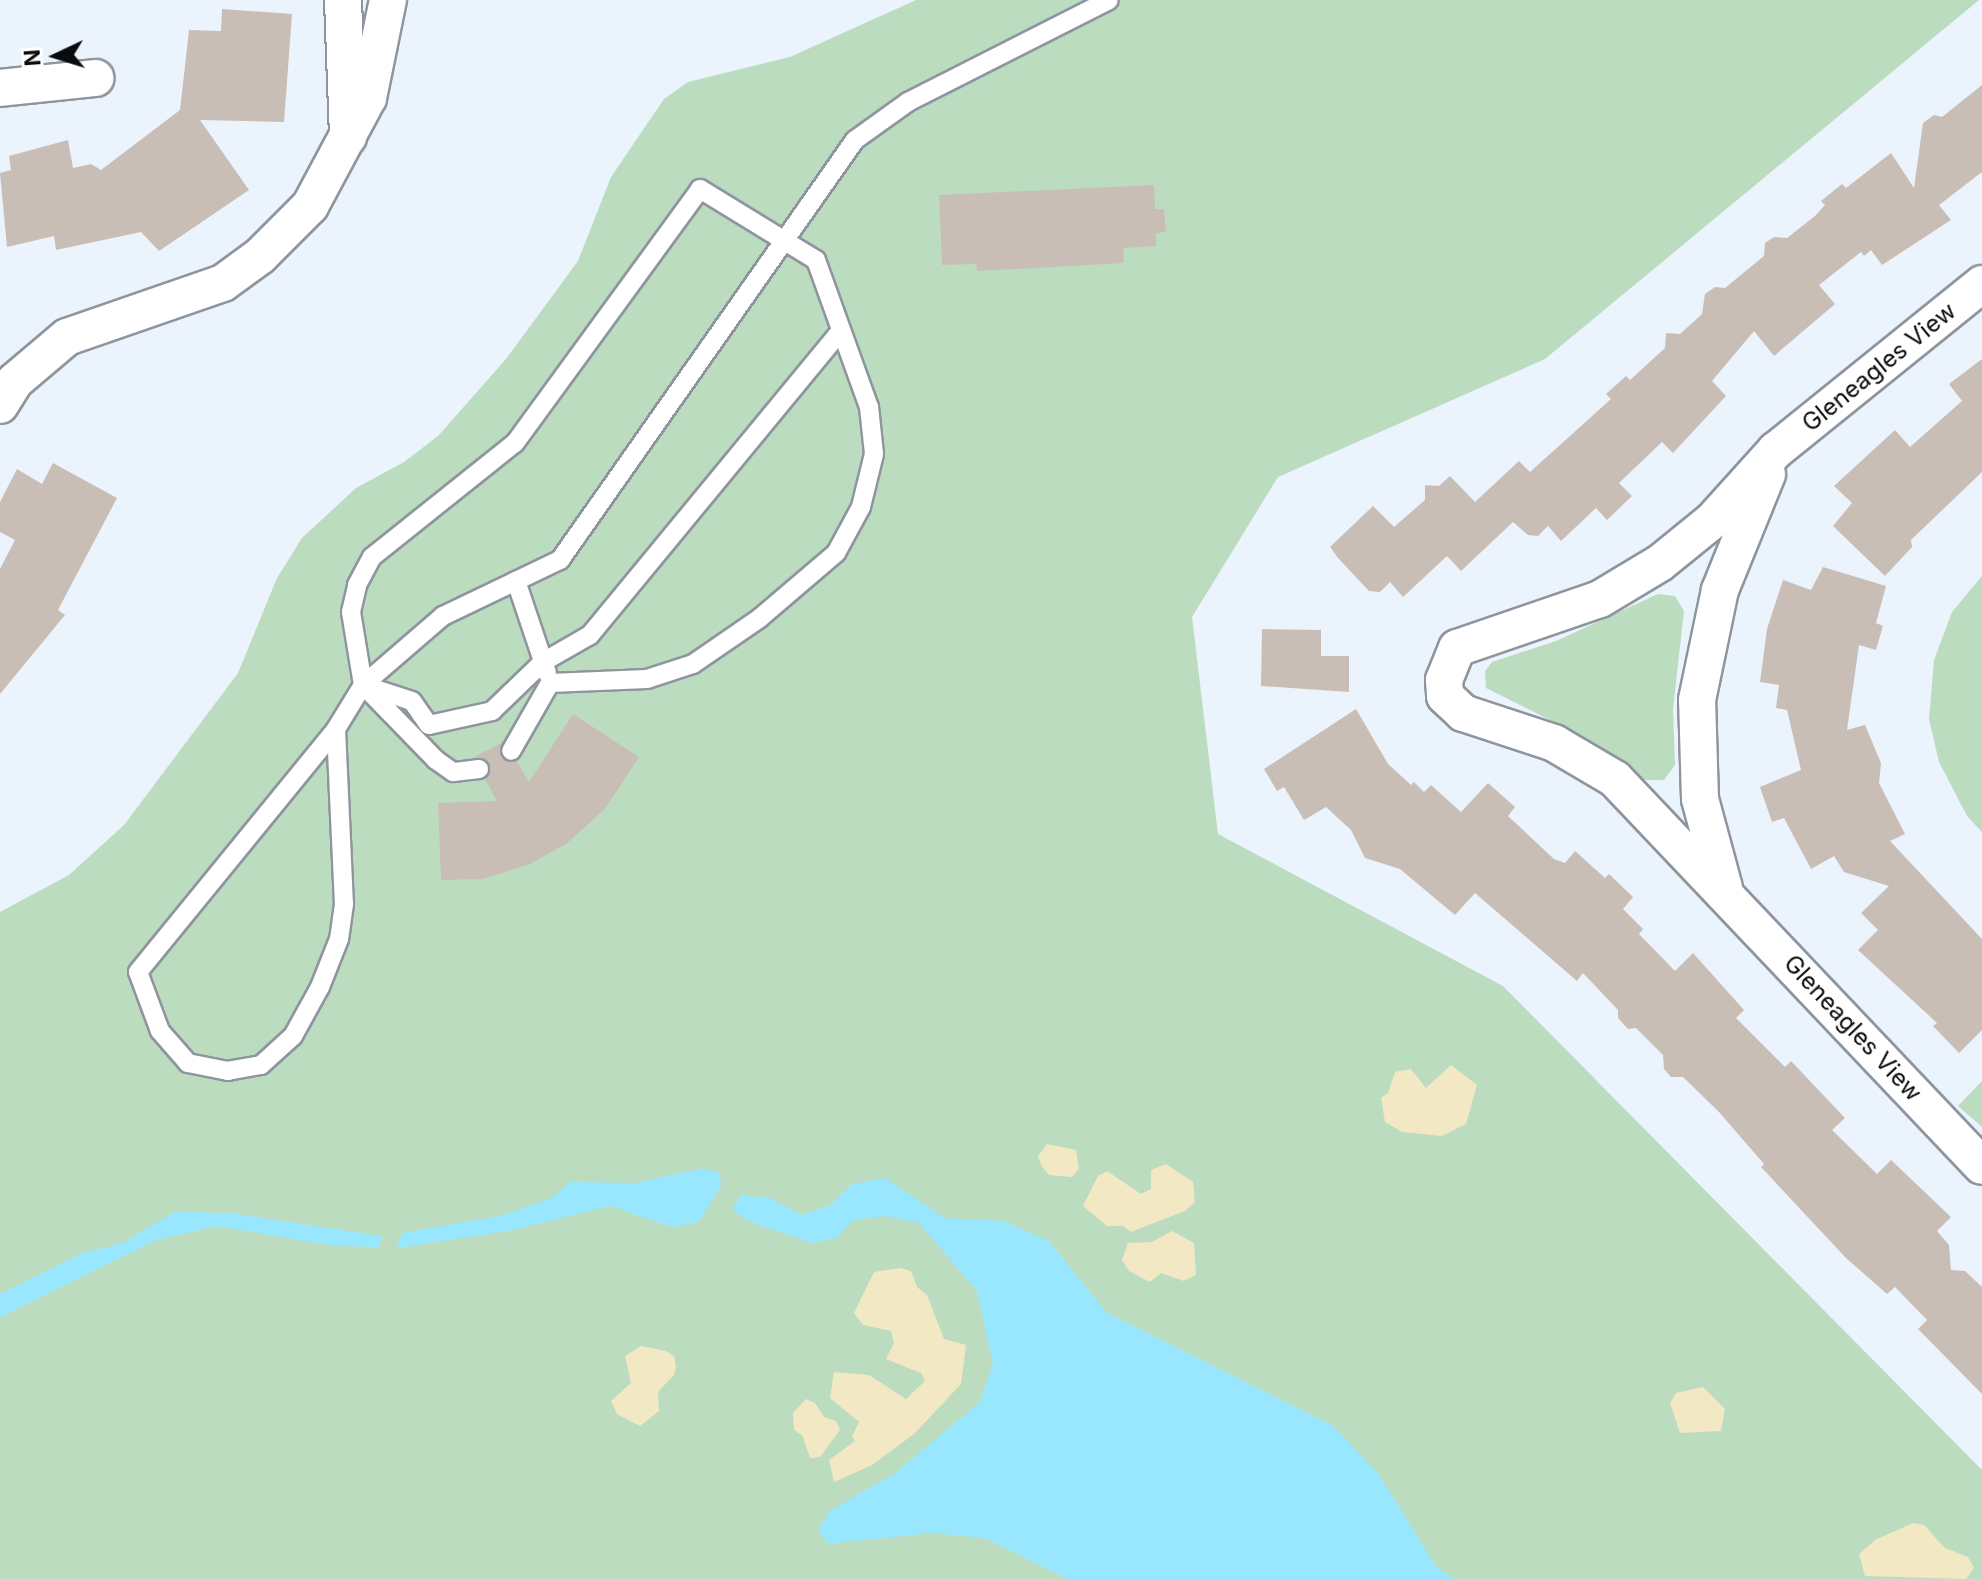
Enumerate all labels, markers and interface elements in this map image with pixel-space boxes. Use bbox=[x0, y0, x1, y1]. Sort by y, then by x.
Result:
north arrow bbox=[16, 16, 96, 96]
text: N bbox=[19, 48, 46, 67]
street label: Gleneagles View bbox=[1796, 296, 1962, 438]
street label: Gleneagles View bbox=[1778, 949, 1928, 1107]

